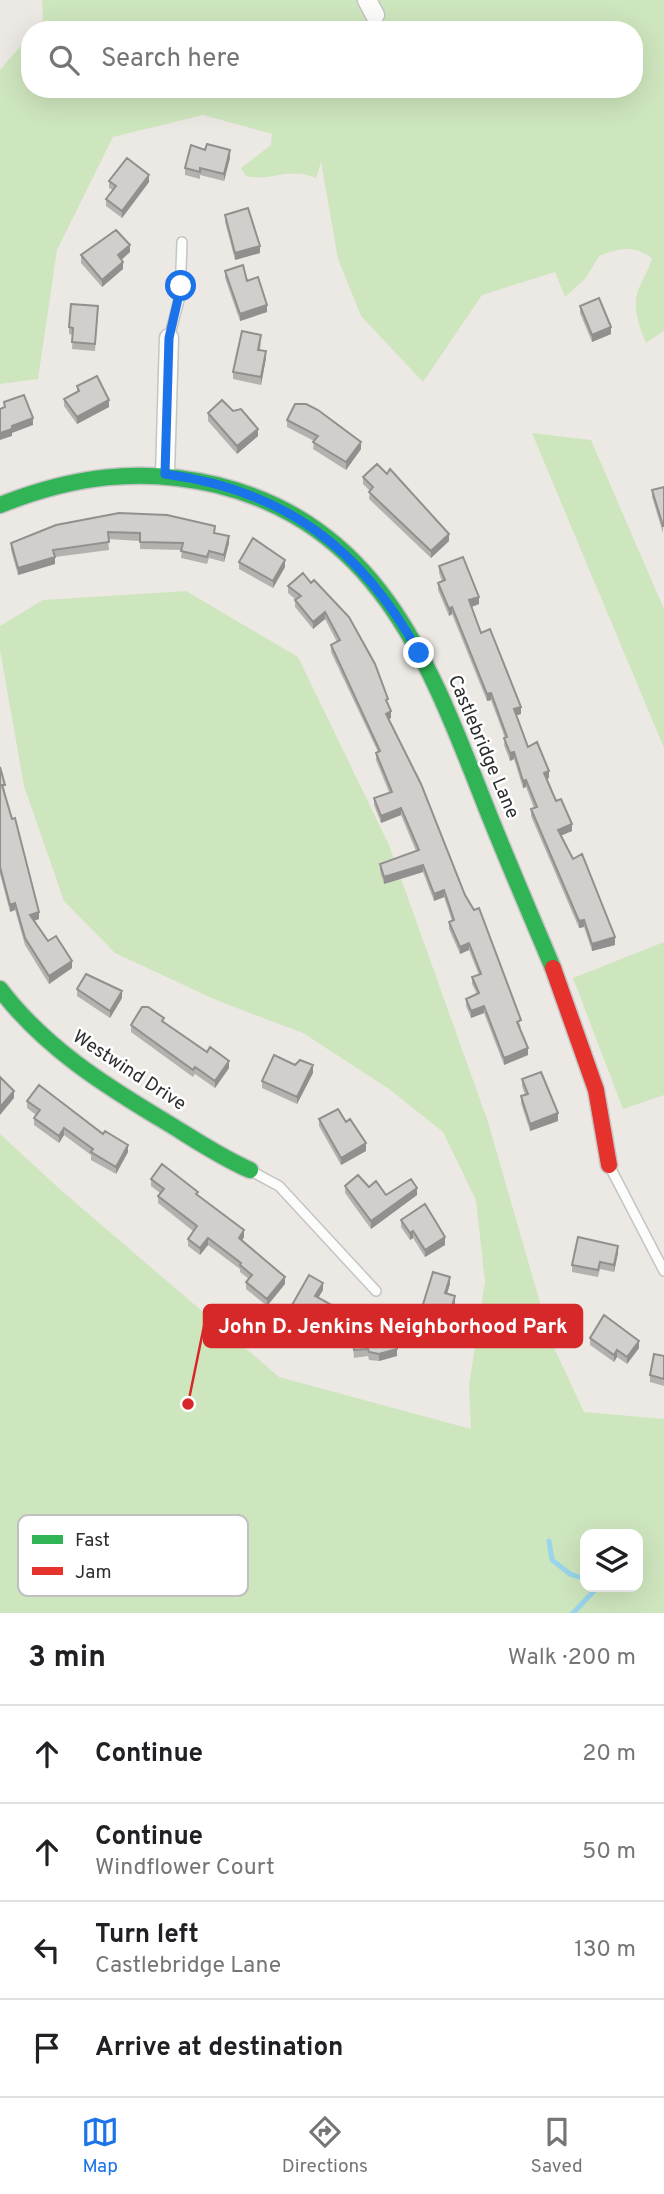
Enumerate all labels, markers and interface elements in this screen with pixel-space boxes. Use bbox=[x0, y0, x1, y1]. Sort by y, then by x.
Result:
search box bbox=[21, 21, 643, 98]
icon: search bbox=[45, 41, 83, 79]
text: Search here bbox=[101, 43, 240, 76]
route start bbox=[165, 270, 196, 301]
route end bbox=[403, 637, 434, 668]
street label: Castlebridge Lane bbox=[442, 672, 524, 822]
street label: Westwind Drive bbox=[68, 1025, 190, 1117]
callout: John D. Jenkins Neighborhood Park bbox=[204, 1305, 582, 1347]
text: John D. Jenkins Neighborhood Park bbox=[218, 1314, 568, 1341]
legend bbox=[18, 1515, 248, 1596]
text: Fast bbox=[75, 1529, 110, 1553]
map controls bbox=[580, 1529, 643, 1592]
button: layers bbox=[580, 1529, 643, 1592]
text: Jam bbox=[75, 1561, 112, 1585]
text: 3 min bbox=[28, 1640, 106, 1677]
text: Walk · 200 m bbox=[508, 1644, 636, 1673]
icon: ahead bbox=[28, 1735, 66, 1773]
text: Continue bbox=[95, 1738, 203, 1771]
text: 20 m bbox=[582, 1740, 636, 1769]
text: Continue bbox=[95, 1821, 203, 1854]
icon: ahead bbox=[28, 1833, 66, 1871]
text: 50 m bbox=[582, 1838, 636, 1867]
text: Windflower Court bbox=[95, 1854, 275, 1883]
text: Turn left bbox=[95, 1919, 199, 1952]
icon: left bbox=[28, 1931, 66, 1969]
text: 130 m bbox=[574, 1936, 636, 1965]
text: Castlebridge Lane bbox=[95, 1952, 281, 1981]
icon: arrive bbox=[28, 2029, 66, 2067]
text: Arrive at destination bbox=[95, 2032, 343, 2065]
tab: Map bbox=[81, 2113, 119, 2179]
tab: Directions bbox=[282, 2113, 368, 2179]
tab: Saved bbox=[531, 2113, 583, 2179]

